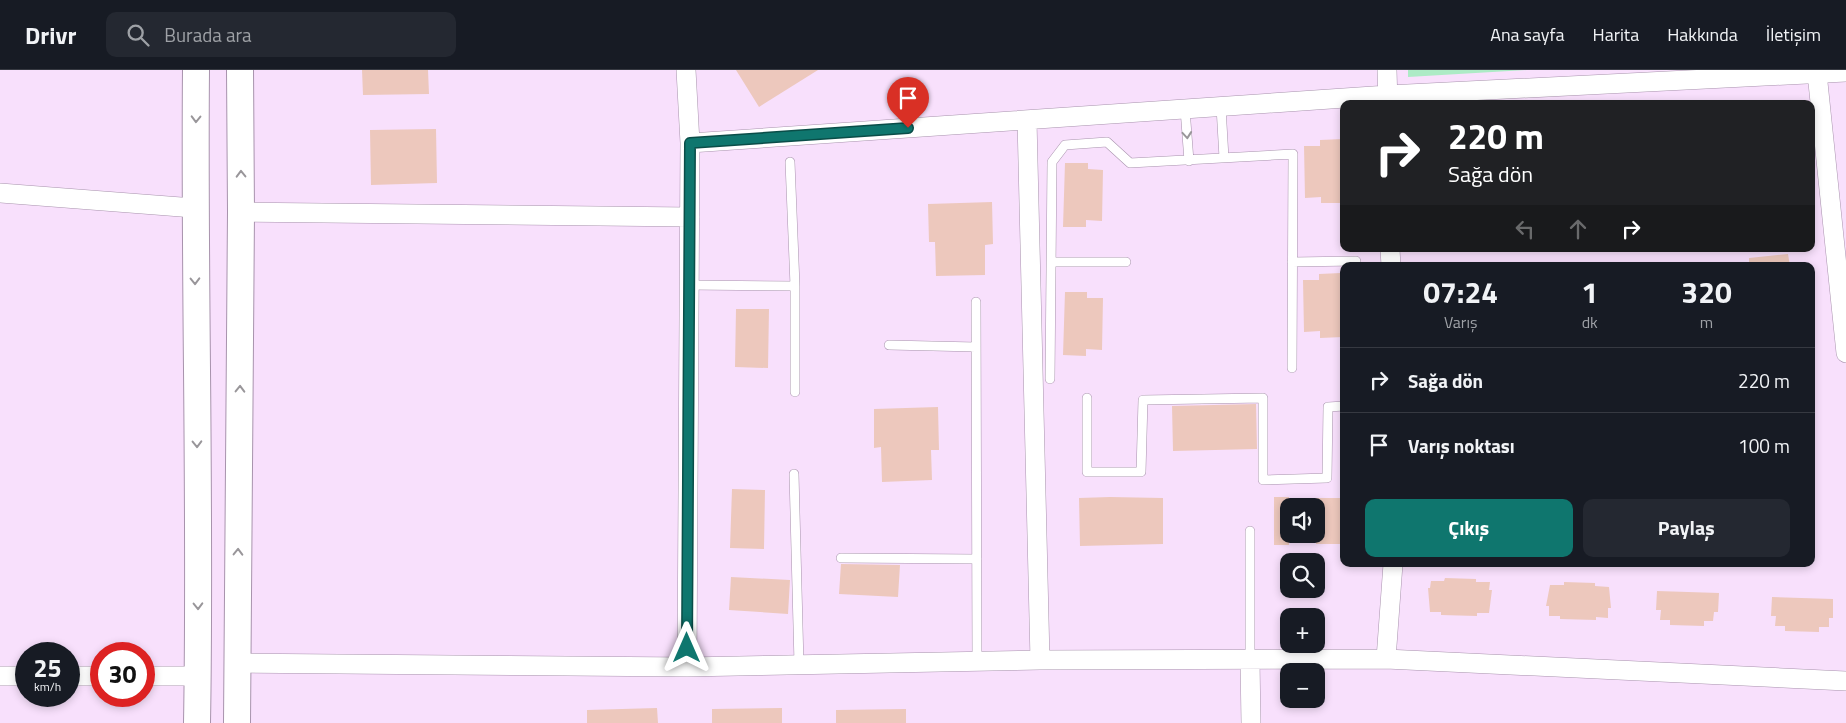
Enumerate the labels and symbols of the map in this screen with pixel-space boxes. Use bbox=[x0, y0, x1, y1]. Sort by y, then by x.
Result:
pin bbox=[887, 77, 929, 128]
one-way arrow bbox=[191, 115, 201, 123]
one-way arrow bbox=[1181, 131, 1192, 139]
one-way arrow bbox=[236, 170, 246, 178]
one-way arrow bbox=[190, 278, 200, 285]
one-way arrow bbox=[234, 385, 245, 393]
one-way arrow bbox=[192, 440, 202, 448]
one-way arrow bbox=[233, 548, 243, 556]
one-way arrow bbox=[193, 602, 203, 610]
position arrow bbox=[660, 621, 712, 673]
speed limit sign: 30 bbox=[90, 642, 155, 707]

